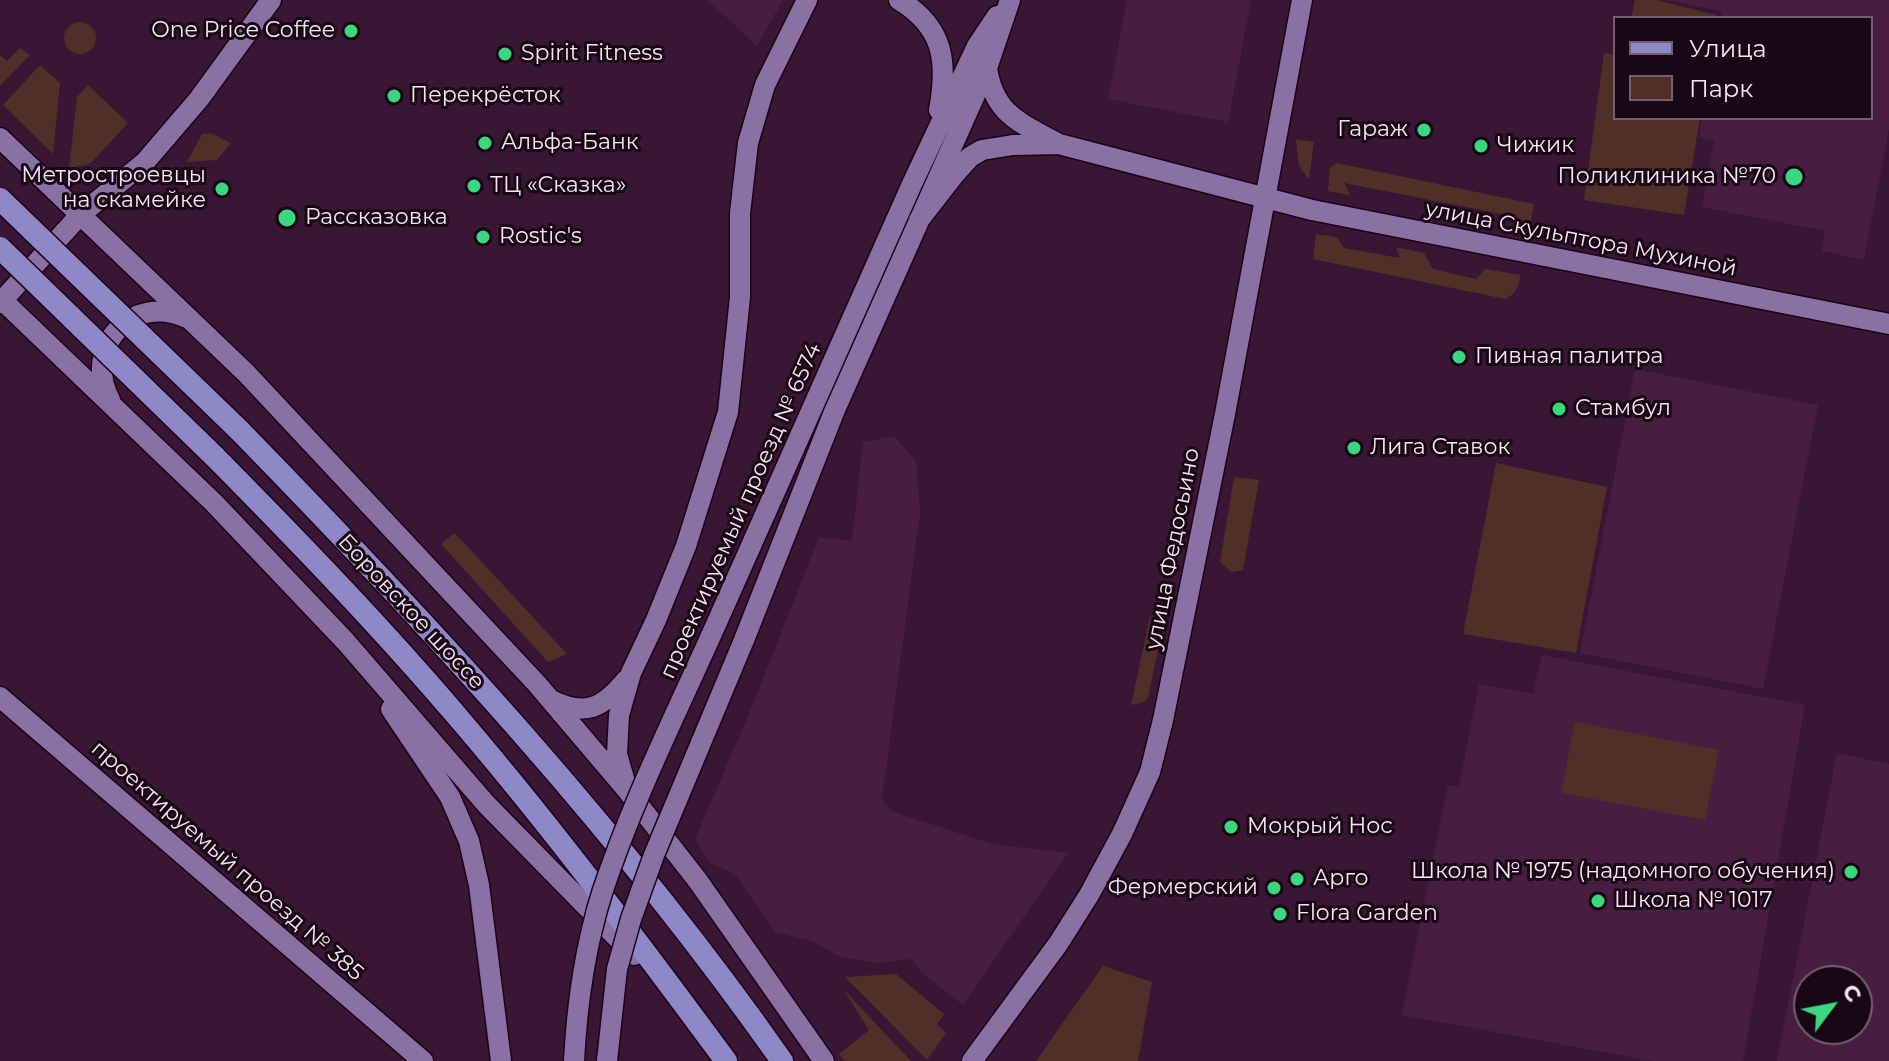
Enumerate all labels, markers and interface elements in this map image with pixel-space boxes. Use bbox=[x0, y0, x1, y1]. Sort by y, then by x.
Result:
legend bbox=[1613, 16, 1873, 120]
place label: One Price Coffee bbox=[151, 18, 335, 44]
marker: One Price Coffee bbox=[342, 22, 360, 40]
text: Улица bbox=[1689, 34, 1767, 63]
place label: Spirit Fitness bbox=[521, 41, 663, 67]
marker: Spirit Fitness bbox=[496, 45, 514, 63]
text: Парк bbox=[1689, 74, 1753, 103]
place label: Перекрёсток bbox=[410, 83, 561, 109]
marker: Перекрёсток bbox=[385, 87, 403, 105]
place label: Гараж bbox=[1337, 117, 1408, 143]
marker: Гараж bbox=[1415, 121, 1433, 139]
place label: Альфа-Банк bbox=[501, 130, 639, 156]
place label: Чижик bbox=[1497, 133, 1574, 159]
marker: Альфа-Банк bbox=[476, 134, 494, 152]
marker: Чижик bbox=[1472, 137, 1490, 155]
place label: Метростроевцы на скамейке bbox=[21, 163, 206, 214]
place label: Поликлиника №70 bbox=[1558, 164, 1776, 190]
marker: Поликлиника №70 bbox=[1783, 166, 1805, 188]
place label: ТЦ «Сказка» bbox=[490, 173, 626, 199]
marker: ТЦ «Сказка» bbox=[465, 177, 483, 195]
marker: Метростроевцы на скамейке bbox=[213, 180, 231, 198]
street label: улица Скульптора Мухиной bbox=[1423, 196, 1739, 282]
place label: Рассказовка bbox=[305, 205, 448, 231]
marker: Рассказовка bbox=[276, 207, 298, 229]
place label: Rostic's bbox=[499, 224, 582, 250]
marker: Rostic's bbox=[474, 228, 492, 246]
street label: проектируемый проезд № 6574 bbox=[655, 339, 827, 683]
place label: Пивная палитра bbox=[1475, 344, 1663, 370]
marker: Пивная палитра bbox=[1450, 348, 1468, 366]
place label: Стамбул bbox=[1575, 396, 1671, 422]
marker: Стамбул bbox=[1550, 400, 1568, 418]
place label: Лига Ставок bbox=[1370, 435, 1510, 461]
marker: Лига Ставок bbox=[1345, 439, 1363, 457]
street label: улица Федосьино bbox=[1140, 446, 1206, 652]
street label: Боровское шоссе bbox=[332, 529, 490, 695]
street label: проектируемый проезд № 385 bbox=[86, 736, 368, 986]
place label: Мокрый Нос bbox=[1247, 814, 1393, 840]
marker: Мокрый Нос bbox=[1222, 818, 1240, 836]
place label: Школа № 1975 (надомного обучения) bbox=[1411, 859, 1835, 885]
marker: Школа № 1975 (надомного обучения) bbox=[1842, 863, 1860, 881]
place label: Арго bbox=[1313, 866, 1368, 892]
marker: Арго bbox=[1288, 870, 1306, 888]
place label: Фермерский bbox=[1108, 875, 1258, 901]
marker: Фермерский bbox=[1265, 879, 1283, 897]
place label: Школа № 1017 bbox=[1614, 888, 1772, 914]
marker: Школа № 1017 bbox=[1589, 892, 1607, 910]
place label: Flora Garden bbox=[1296, 901, 1438, 927]
marker: Flora Garden bbox=[1271, 905, 1289, 923]
north arrow bbox=[1793, 965, 1873, 1045]
text: С bbox=[1836, 979, 1868, 1007]

